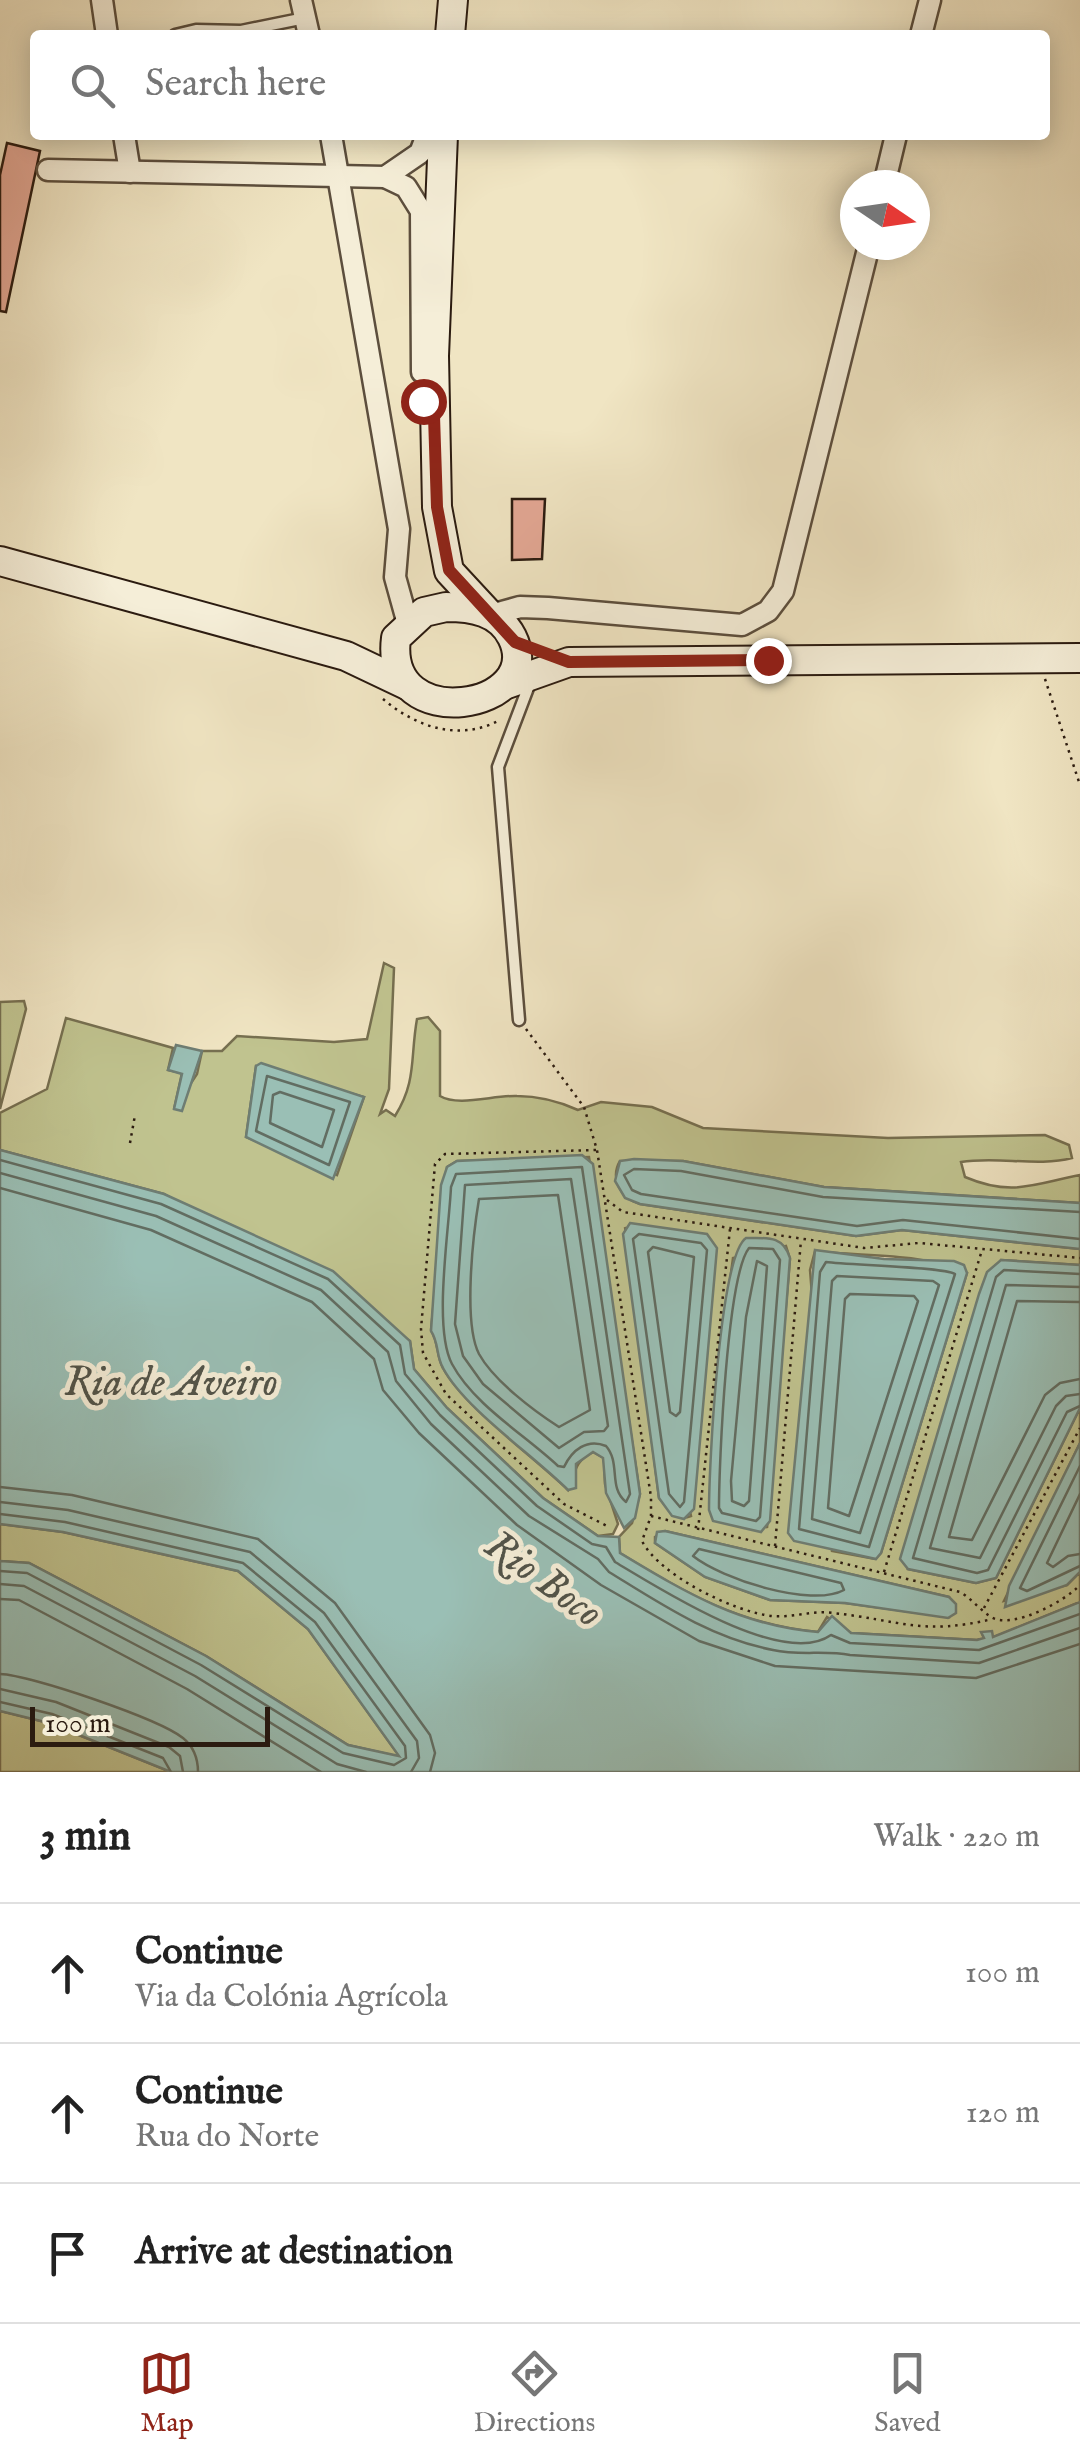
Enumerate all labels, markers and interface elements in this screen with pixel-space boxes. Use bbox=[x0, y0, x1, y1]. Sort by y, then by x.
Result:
search box bbox=[30, 30, 1050, 140]
icon: search bbox=[65, 58, 120, 113]
text: Search here bbox=[145, 61, 326, 109]
north arrow bbox=[840, 170, 930, 260]
route start bbox=[401, 379, 447, 425]
route end bbox=[746, 638, 792, 684]
water label: Ria de Aveiro bbox=[64, 1357, 278, 1410]
water label: Rio Boco bbox=[474, 1519, 612, 1641]
scale bar bbox=[30, 1702, 270, 1746]
text: 100 m bbox=[45, 1707, 111, 1742]
text: 3 min bbox=[40, 1811, 131, 1864]
text: Walk · 220 m bbox=[873, 1817, 1040, 1858]
text: Continue bbox=[135, 1929, 283, 1977]
icon: ahead bbox=[40, 1946, 95, 2001]
text: 100 m bbox=[965, 1953, 1040, 1994]
text: Via da Colónia Agrícola bbox=[135, 1977, 448, 2018]
text: Continue bbox=[135, 2069, 283, 2117]
icon: ahead bbox=[40, 2086, 95, 2141]
text: 120 m bbox=[966, 2093, 1040, 2134]
text: Rua do Norte bbox=[135, 2117, 319, 2158]
icon: arrive bbox=[40, 2226, 95, 2281]
text: Arrive at destination bbox=[135, 2229, 453, 2277]
tab: Map bbox=[139, 2346, 194, 2441]
tab: Directions bbox=[473, 2346, 595, 2441]
tab: Saved bbox=[874, 2346, 941, 2441]

